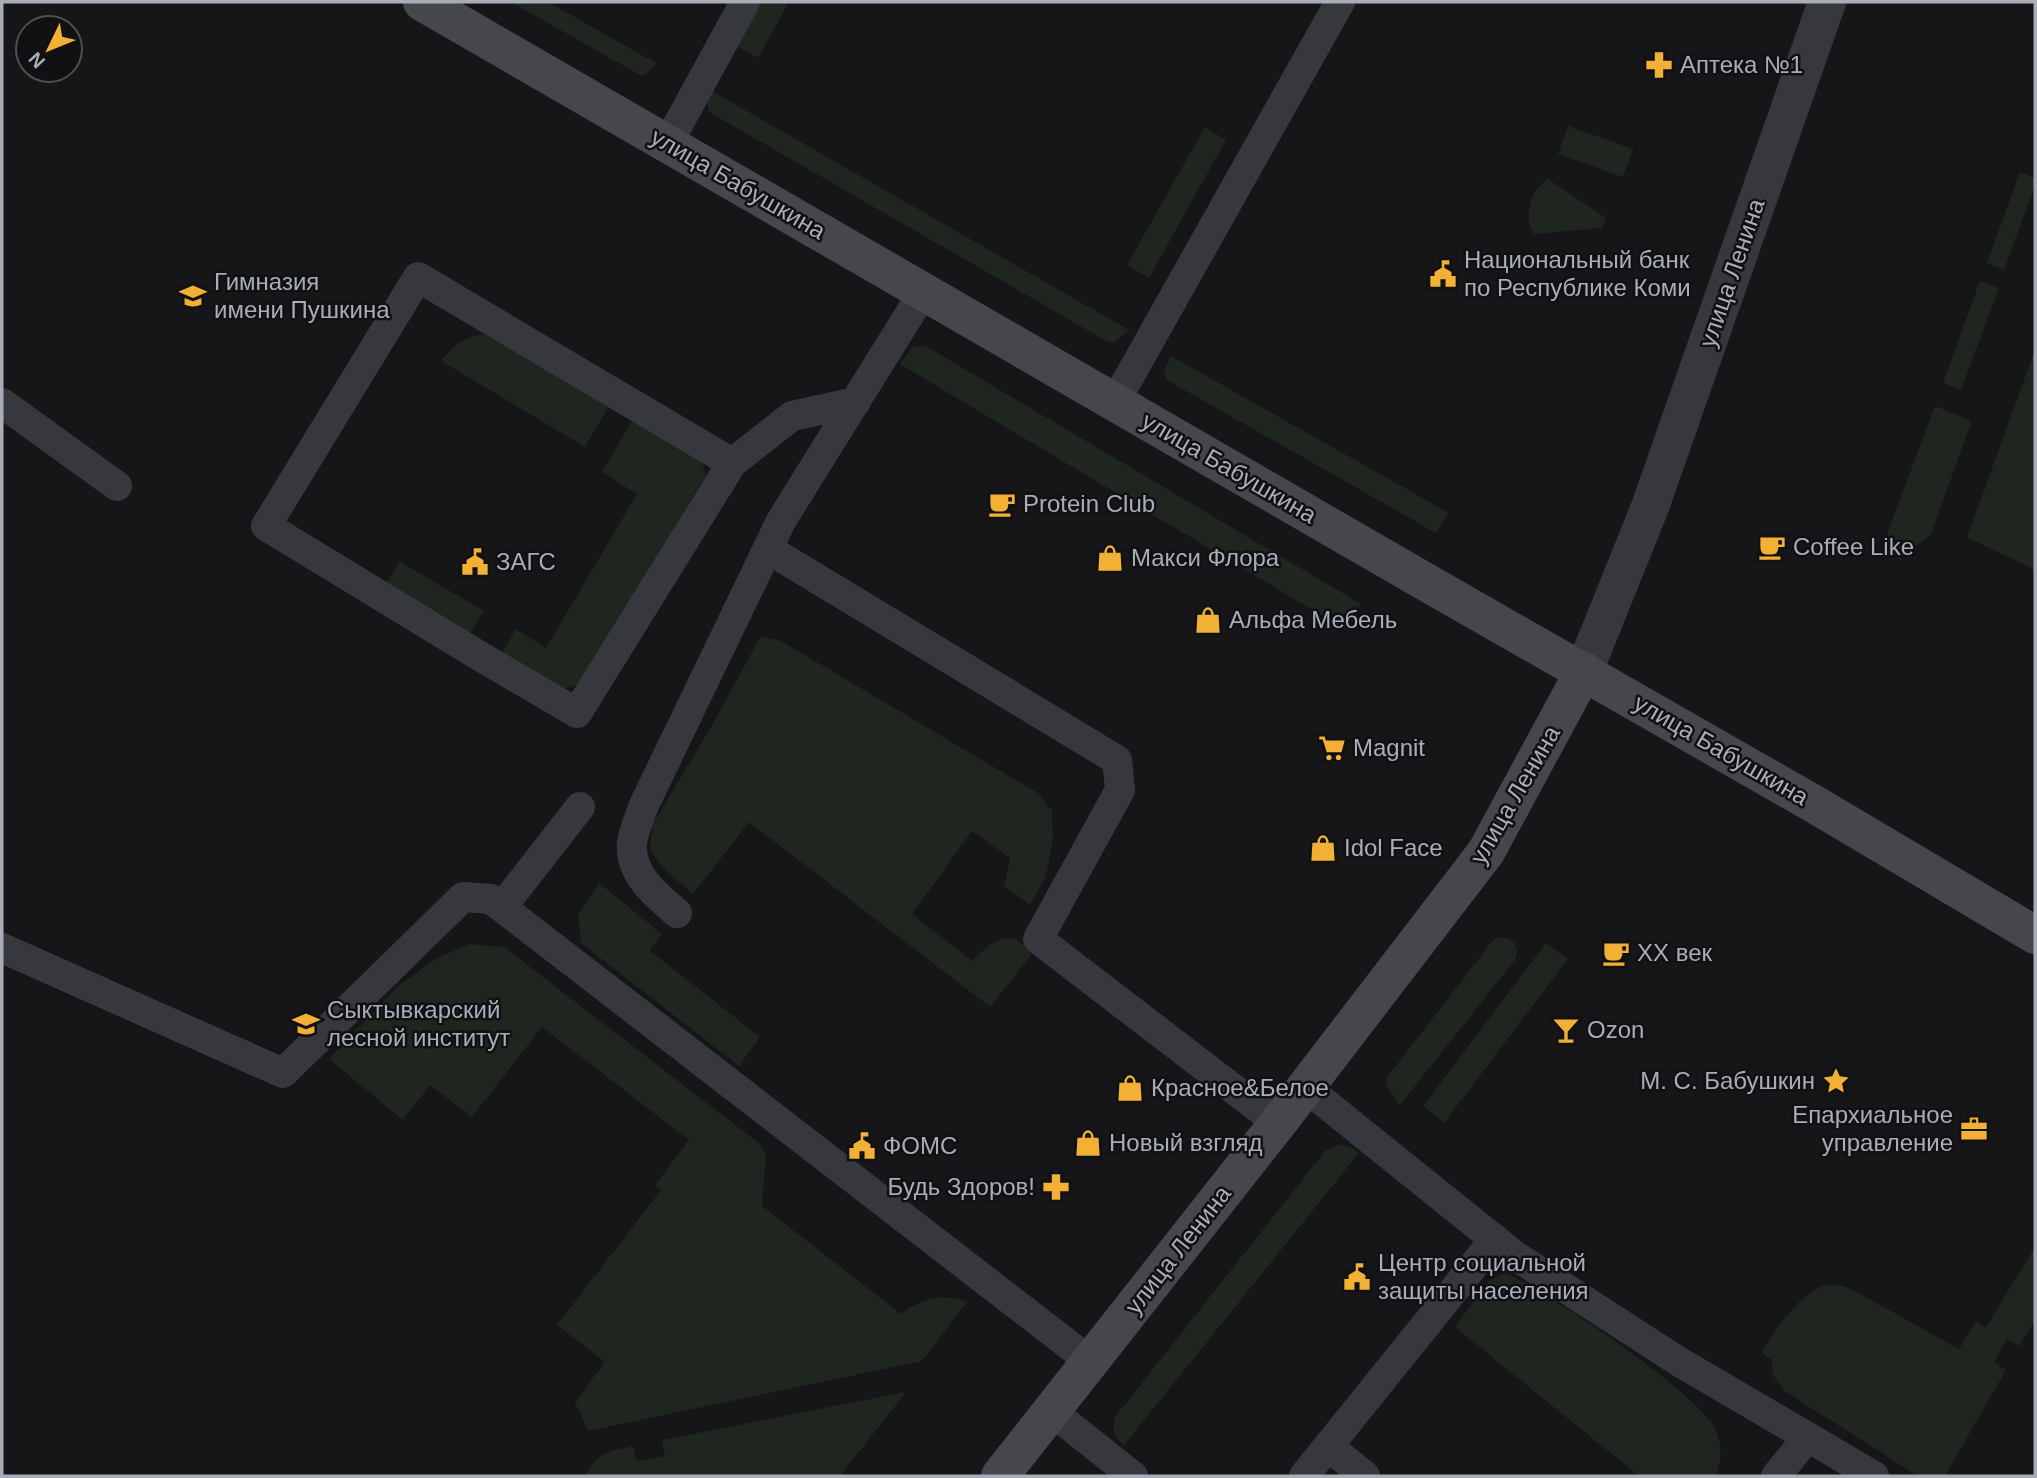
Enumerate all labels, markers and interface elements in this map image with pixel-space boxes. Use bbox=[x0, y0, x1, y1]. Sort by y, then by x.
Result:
north arrow bbox=[14, 14, 84, 84]
text: N bbox=[25, 48, 49, 72]
pharmacy icon: Аптека №1 bbox=[1644, 50, 1674, 80]
place label: Аптека №1 bbox=[1680, 51, 1803, 78]
street label: улица Бабушкина bbox=[646, 123, 831, 245]
street label: улица Ленина bbox=[1694, 195, 1770, 351]
place label: Национальный банк по Республике Коми bbox=[1464, 246, 1691, 301]
public building icon: Национальный банк по Республике Коми bbox=[1428, 259, 1458, 289]
place label: Гимназия имени Пушкина bbox=[214, 268, 390, 323]
school or university icon: Гимназия имени Пушкина bbox=[178, 281, 208, 311]
street label: улица Бабушкина bbox=[1137, 407, 1322, 529]
cafe icon: Protein Club bbox=[987, 489, 1017, 519]
place label: Protein Club bbox=[1023, 490, 1155, 517]
cafe icon: Coffee Like bbox=[1757, 532, 1787, 562]
place label: Coffee Like bbox=[1793, 533, 1914, 560]
shop icon: Макси Флора bbox=[1095, 543, 1125, 573]
place label: Макси Флора bbox=[1131, 544, 1280, 571]
public building icon: ЗАГС bbox=[460, 547, 490, 577]
place label: ЗАГС bbox=[496, 548, 556, 575]
shop icon: Альфа Мебель bbox=[1193, 605, 1223, 635]
place label: Альфа Мебель bbox=[1229, 606, 1397, 633]
street label: улица Бабушкина bbox=[1629, 689, 1814, 811]
street label: улица Ленина bbox=[1464, 720, 1565, 869]
supermarket icon: Magnit bbox=[1317, 733, 1347, 763]
place label: Magnit bbox=[1353, 734, 1425, 761]
shop icon: Idol Face bbox=[1308, 833, 1338, 863]
place label: Idol Face bbox=[1344, 834, 1443, 861]
cafe icon: XX век bbox=[1601, 938, 1631, 968]
place label: XX век bbox=[1637, 939, 1713, 966]
place label: Сыктывкарский лесной институт bbox=[327, 996, 510, 1051]
school or university icon: Сыктывкарский лесной институт bbox=[291, 1009, 321, 1039]
bar icon: Ozon bbox=[1551, 1015, 1581, 1045]
place label: Ozon bbox=[1587, 1016, 1644, 1043]
place icon: М. С. Бабушкин bbox=[1821, 1066, 1851, 1096]
place label: М. С. Бабушкин bbox=[1640, 1067, 1815, 1094]
shop icon: Красное&Белое bbox=[1115, 1073, 1145, 1103]
place label: Красное&Белое bbox=[1151, 1074, 1329, 1101]
place label: Епархиальное управление bbox=[1792, 1101, 1953, 1156]
office icon: Епархиальное управление bbox=[1959, 1114, 1989, 1144]
shop icon: Новый взгляд bbox=[1073, 1128, 1103, 1158]
place label: Новый взгляд bbox=[1109, 1129, 1262, 1156]
public building icon: ФОМС bbox=[847, 1131, 877, 1161]
place label: ФОМС bbox=[883, 1132, 957, 1159]
pharmacy icon: Будь Здоров! bbox=[1041, 1172, 1071, 1202]
place label: Будь Здоров! bbox=[887, 1173, 1035, 1200]
street label: улица Ленина bbox=[1119, 1180, 1236, 1319]
place label: Центр социальной защиты населения bbox=[1378, 1249, 1589, 1304]
public building icon: Центр социальной защиты населения bbox=[1342, 1262, 1372, 1292]

